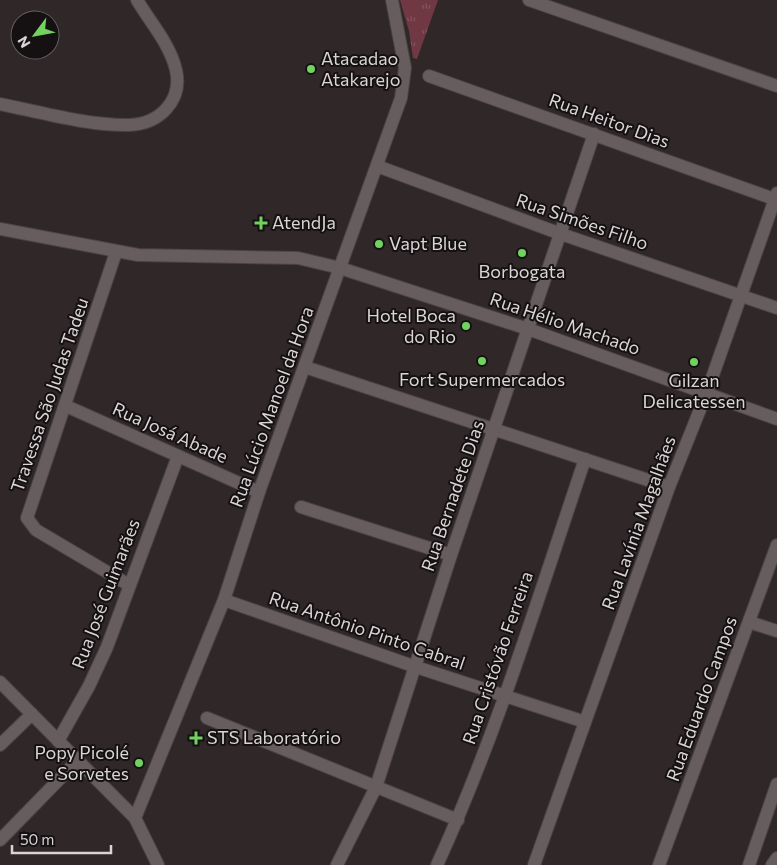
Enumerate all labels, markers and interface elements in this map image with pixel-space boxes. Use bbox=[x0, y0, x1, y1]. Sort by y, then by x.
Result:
north arrow bbox=[10, 10, 60, 60]
text: N bbox=[14, 33, 34, 51]
place label: Atacadao Atakarejo bbox=[321, 47, 400, 90]
marker: Atacadao Atakarejo bbox=[305, 63, 317, 75]
street label: Rua Heitor Dias bbox=[546, 88, 673, 152]
street label: Rua Simões Filho bbox=[513, 188, 651, 254]
place label: AtendJa bbox=[272, 211, 336, 233]
marker: AtendJa bbox=[254, 216, 268, 230]
place label: Vapt Blue bbox=[389, 232, 467, 254]
marker: Vapt Blue bbox=[373, 238, 385, 250]
marker: Borbogata bbox=[516, 247, 528, 259]
place label: Borbogata bbox=[479, 260, 565, 282]
street label: Rua Hélio Machado bbox=[487, 287, 643, 359]
street label: Travessa São Judas Tadeu bbox=[5, 295, 93, 495]
street label: Rua Lúcio Manoel da Hora bbox=[224, 303, 318, 510]
place label: Hotel Boca do Rio bbox=[366, 304, 456, 347]
marker: Hotel Boca do Rio bbox=[460, 320, 472, 332]
marker: Fort Supermercados bbox=[476, 355, 488, 367]
marker: Gilzan Delicatessen bbox=[688, 356, 700, 368]
place label: Fort Supermercados bbox=[399, 368, 565, 390]
place label: Gilzan Delicatessen bbox=[642, 369, 746, 412]
street label: Rua Josá Abade bbox=[109, 397, 232, 467]
street label: Rua Bernadete Dias bbox=[416, 417, 488, 574]
street label: Rua Lavínia Magalhães bbox=[596, 433, 680, 613]
street label: Rua José Guimarães bbox=[66, 516, 144, 672]
street label: Rua Cristóvão Ferreira bbox=[457, 568, 537, 747]
street label: Rua Antônio Pinto Cabral bbox=[266, 586, 468, 674]
street label: Rua Eduardo Campos bbox=[661, 613, 741, 784]
place label: STS Laboratório bbox=[207, 726, 341, 748]
marker: STS Laboratório bbox=[189, 731, 203, 745]
place label: Popy Picolé e Sorvetes bbox=[34, 741, 129, 784]
marker: Popy Picolé e Sorvetes bbox=[133, 757, 145, 769]
scale bar bbox=[12, 822, 111, 854]
text: 50 m bbox=[20, 830, 54, 848]

